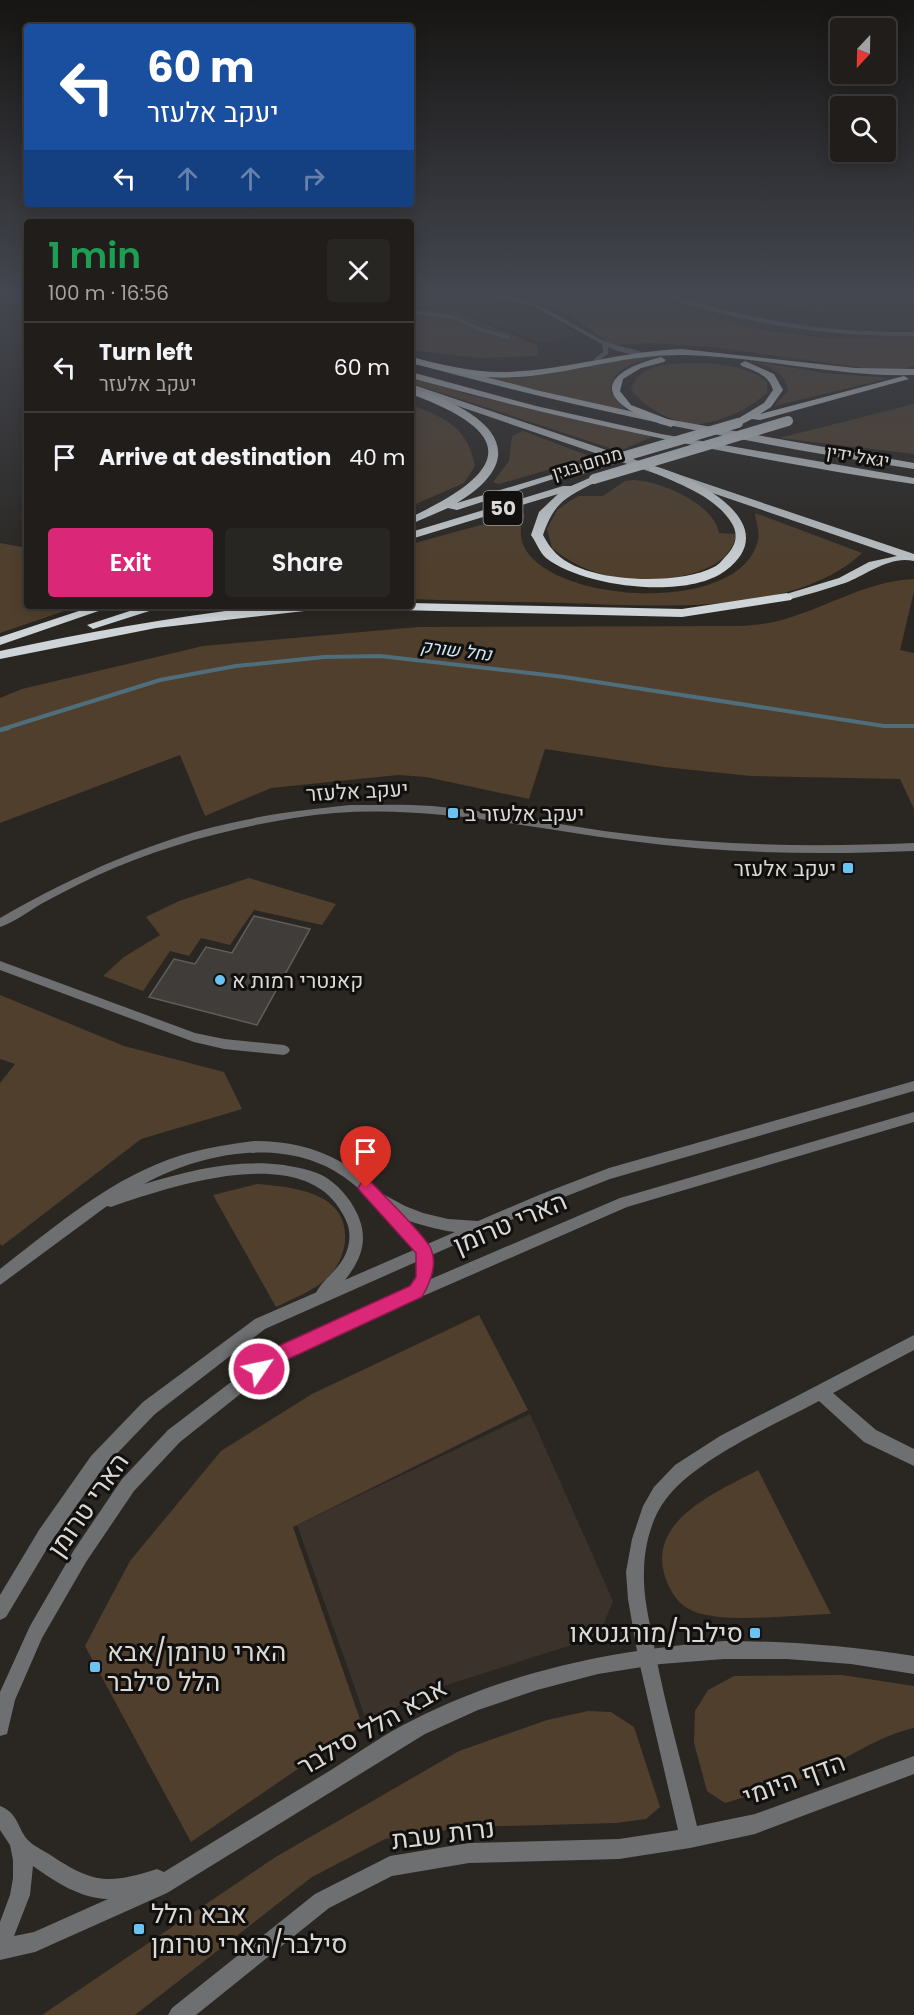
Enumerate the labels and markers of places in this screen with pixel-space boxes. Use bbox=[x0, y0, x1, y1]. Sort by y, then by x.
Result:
place label: יעקב אלעזר ב bbox=[465, 799, 584, 828]
marker: יעקב אלעזר ב bbox=[446, 806, 460, 820]
place label: יעקב אלעזר bbox=[734, 854, 836, 883]
marker: יעקב אלעזר bbox=[841, 861, 855, 875]
place label: קאנטרי רמות א bbox=[232, 966, 363, 995]
marker: קאנטרי רמות א bbox=[213, 973, 227, 987]
pin bbox=[340, 1126, 391, 1188]
place label: סילבר/מורגנטאו bbox=[570, 1615, 743, 1651]
marker: סילבר/מורגנטאו bbox=[748, 1626, 762, 1640]
place label: הארי טרומן/אבא הלל סילבר bbox=[107, 1634, 286, 1700]
marker: הארי טרומן/אבא הלל סילבר bbox=[88, 1660, 102, 1674]
place label: אבא הלל סילבר/הארי טרומן bbox=[151, 1896, 348, 1962]
marker: אבא הלל סילבר/הארי טרומן bbox=[132, 1922, 146, 1936]

